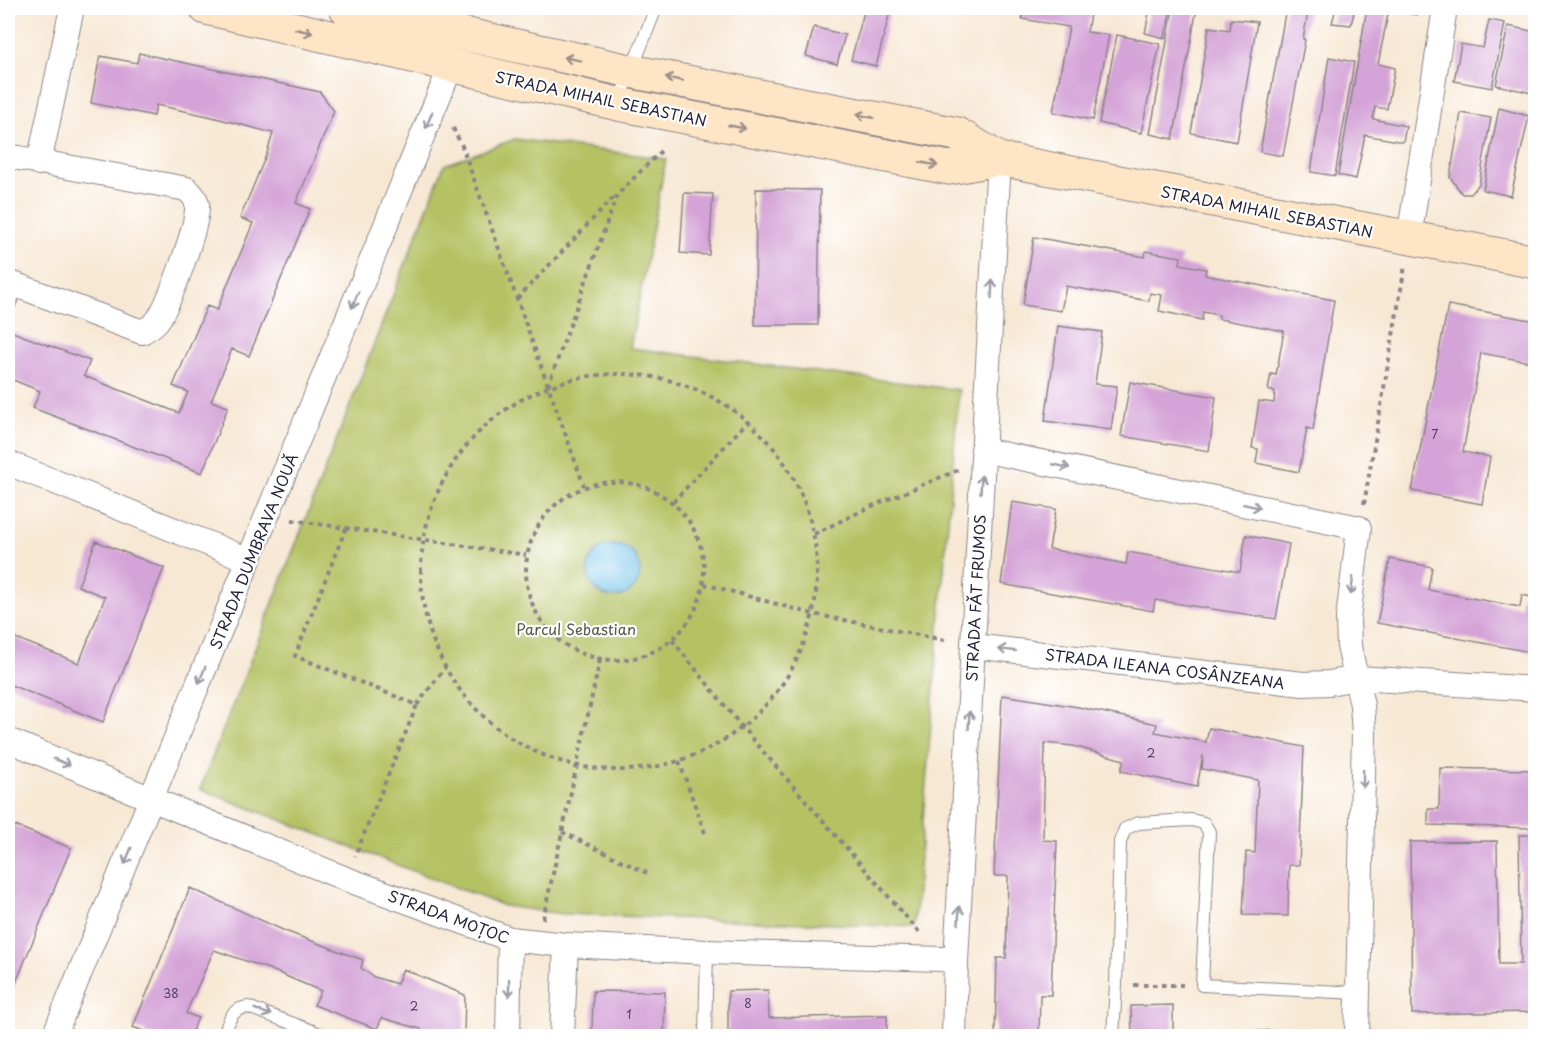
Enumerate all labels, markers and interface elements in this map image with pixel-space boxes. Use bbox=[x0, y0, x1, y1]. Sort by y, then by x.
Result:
one-way arrow bbox=[294, 25, 313, 37]
one-way arrow bbox=[564, 53, 584, 64]
street label: STRADA MIHAIL SEBASTIAN bbox=[493, 64, 709, 132]
one-way arrow bbox=[664, 73, 684, 84]
one-way arrow bbox=[423, 110, 434, 128]
one-way arrow bbox=[856, 110, 875, 121]
one-way arrow bbox=[727, 122, 746, 133]
one-way arrow bbox=[918, 159, 938, 170]
street label: STRADA MIHAIL SEBASTIAN bbox=[1159, 179, 1375, 243]
one-way arrow bbox=[986, 279, 997, 299]
one-way arrow bbox=[349, 291, 360, 309]
house number: 7 bbox=[1432, 425, 1439, 443]
street label: STRADA DUMBRAVA NOUĂ bbox=[203, 450, 303, 652]
one-way arrow bbox=[1051, 461, 1070, 472]
one-way arrow bbox=[976, 474, 987, 494]
one-way arrow bbox=[1242, 501, 1261, 512]
street label: STRADA FĂT FRUMOS bbox=[959, 514, 991, 682]
one-way arrow bbox=[1346, 576, 1357, 596]
park label: Parcul Sebastian bbox=[516, 617, 636, 640]
street label: STRADA ILEANA COSÂNZEANA bbox=[1044, 642, 1286, 694]
one-way arrow bbox=[997, 644, 1017, 655]
one-way arrow bbox=[196, 665, 207, 684]
one-way arrow bbox=[963, 711, 974, 731]
house number: 2 bbox=[1147, 744, 1155, 762]
one-way arrow bbox=[52, 757, 70, 768]
one-way arrow bbox=[1357, 769, 1368, 789]
one-way arrow bbox=[122, 846, 133, 864]
street label: STRADA MOȚOC bbox=[385, 883, 513, 949]
one-way arrow bbox=[953, 906, 964, 926]
one-way arrow bbox=[503, 977, 515, 997]
house number: 38 bbox=[163, 984, 179, 1002]
house number: 8 bbox=[744, 994, 752, 1012]
house number: 2 bbox=[410, 997, 418, 1015]
house number: 1 bbox=[626, 1005, 632, 1023]
one-way arrow bbox=[253, 1008, 272, 1019]

